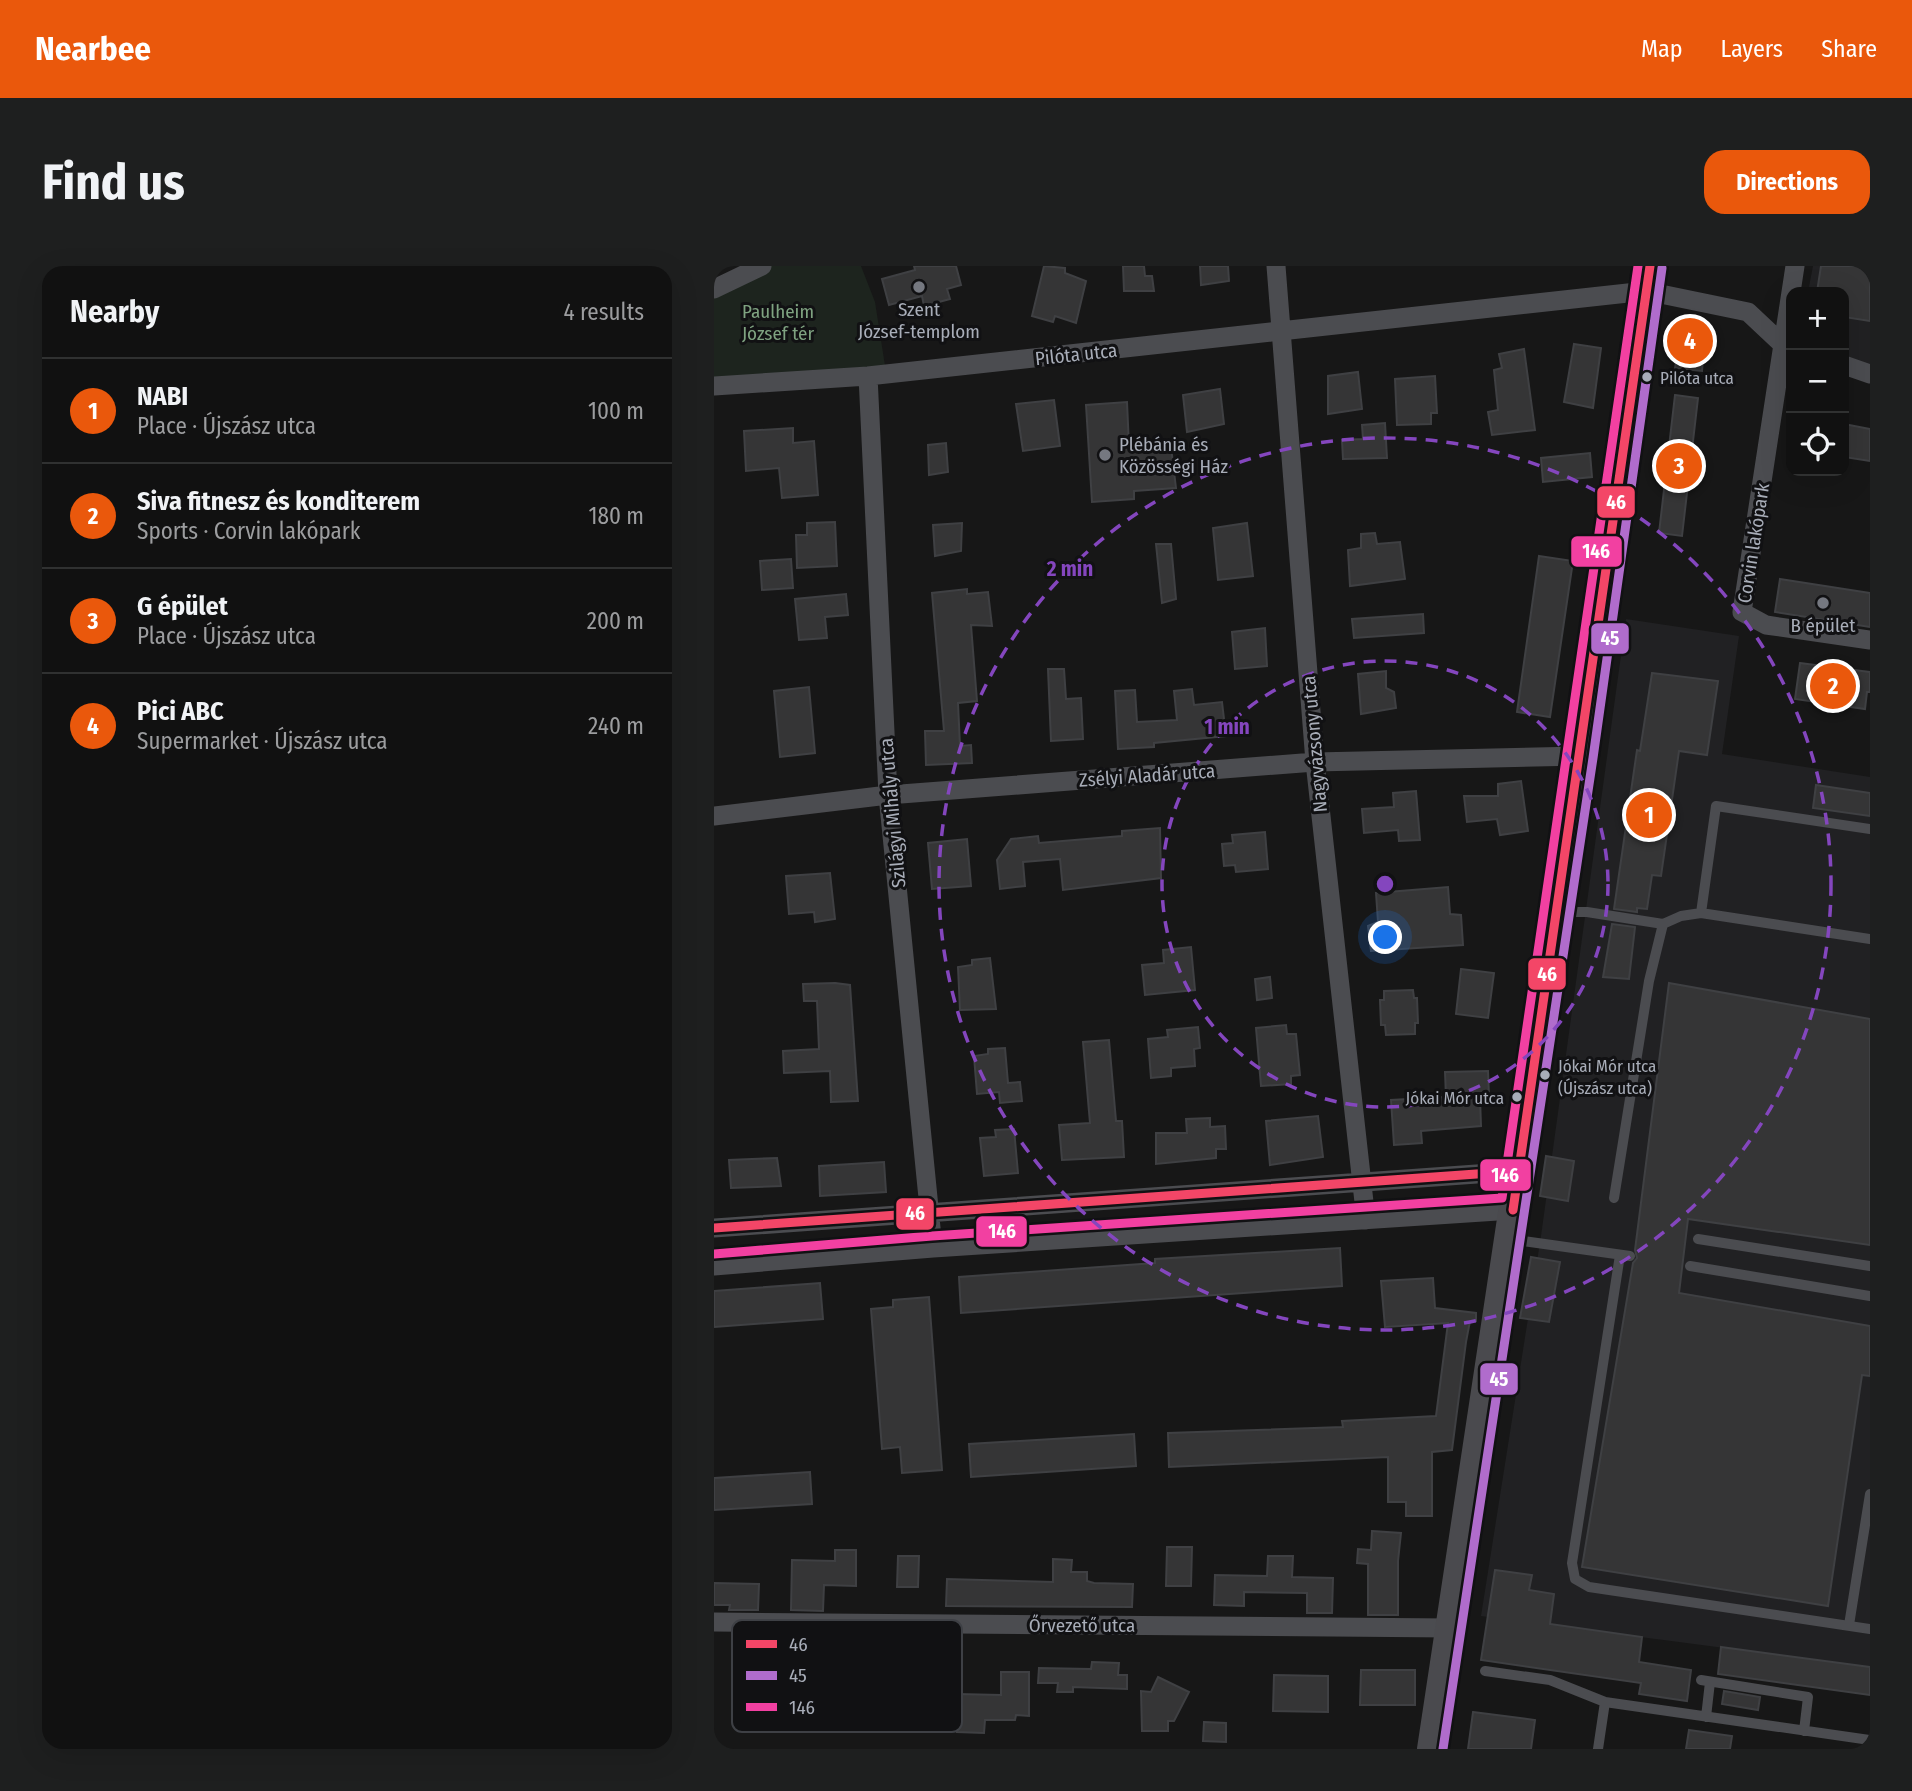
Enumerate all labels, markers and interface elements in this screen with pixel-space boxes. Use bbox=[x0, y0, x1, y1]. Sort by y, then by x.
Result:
text: Nearbee bbox=[35, 29, 151, 69]
text: Map bbox=[1641, 35, 1683, 63]
text: Layers bbox=[1721, 35, 1783, 63]
text: Share bbox=[1821, 35, 1877, 63]
button: Directions bbox=[1704, 150, 1870, 214]
text: Find us bbox=[42, 153, 185, 212]
marker: Szent József-templom bbox=[911, 279, 927, 295]
map controls bbox=[1786, 287, 1849, 476]
button: + bbox=[1786, 287, 1849, 350]
text: Nearby bbox=[70, 294, 159, 330]
text: 4 results bbox=[563, 298, 644, 326]
place label: Szent József-templom bbox=[858, 298, 980, 343]
park label: Paulheim József tér bbox=[742, 300, 814, 345]
pin: 4 bbox=[1667, 315, 1713, 367]
street label: Pilóta utca bbox=[1034, 339, 1118, 370]
button: − bbox=[1786, 350, 1849, 413]
place label: Pilóta utca bbox=[1660, 368, 1734, 389]
marker: Pilóta utca bbox=[1640, 370, 1654, 384]
text: NABI bbox=[137, 381, 188, 412]
text: 1 bbox=[88, 397, 98, 425]
text: 100 m bbox=[588, 397, 644, 425]
text: Place · Újszász utca bbox=[137, 412, 316, 440]
button: locate bbox=[1786, 413, 1849, 476]
place label: Plébánia és Közösségi Ház bbox=[1119, 433, 1228, 478]
pin: 3 bbox=[1656, 440, 1702, 492]
marker: Plébánia és Közösségi Ház bbox=[1097, 447, 1113, 463]
street label: Corvin lakópark bbox=[1733, 481, 1774, 605]
line badge: 46 bbox=[1596, 485, 1636, 519]
text: Siva fitnesz és konditerem bbox=[137, 486, 420, 517]
text: 46 bbox=[1606, 491, 1626, 514]
text: 2 bbox=[88, 502, 98, 530]
text: 180 m bbox=[588, 502, 644, 530]
text: Sports · Corvin lakópark bbox=[137, 517, 361, 545]
line badge: 146 bbox=[1570, 535, 1623, 568]
text: 146 bbox=[1582, 540, 1610, 563]
text: 2 min bbox=[1046, 556, 1093, 582]
text: G épület bbox=[137, 591, 228, 622]
marker: B épület bbox=[1815, 595, 1831, 611]
text: 3 bbox=[88, 607, 98, 635]
text: 200 m bbox=[587, 607, 644, 635]
place label: B épület bbox=[1791, 614, 1856, 637]
text: Place · Újszász utca bbox=[137, 622, 316, 650]
line badge: 45 bbox=[1590, 622, 1630, 655]
text: 45 bbox=[1601, 627, 1619, 650]
pin: 2 bbox=[1810, 660, 1856, 712]
street label: Nagyvázsony utca bbox=[1297, 675, 1332, 813]
text: Pici ABC bbox=[137, 696, 224, 727]
text: 4 bbox=[87, 712, 99, 740]
text: 240 m bbox=[588, 712, 644, 740]
text: 1 min bbox=[1204, 714, 1250, 740]
text: Supermarket · Újszász utca bbox=[137, 727, 388, 755]
street label: Szilágyi Mihály utca bbox=[874, 737, 911, 889]
street label: Zsélyi Aladár utca bbox=[1078, 759, 1216, 792]
pin: 1 bbox=[1626, 789, 1672, 841]
centre of rings bbox=[1373, 872, 1397, 896]
your location bbox=[1368, 920, 1402, 954]
line badge: 46 bbox=[1527, 957, 1567, 991]
text: 46 bbox=[1537, 963, 1557, 986]
place label: Jókai Mór utca (Újszász utca) bbox=[1558, 1056, 1656, 1099]
marker: Jókai Mór utca (Újszász utca) bbox=[1538, 1068, 1552, 1082]
place label: Jókai Mór utca bbox=[1406, 1088, 1504, 1109]
marker: Jókai Mór utca bbox=[1510, 1090, 1524, 1104]
line badge: 146 bbox=[1479, 1158, 1532, 1192]
text: 146 bbox=[1491, 1164, 1519, 1187]
line badge: 46 bbox=[895, 1197, 935, 1231]
text: 46 bbox=[905, 1202, 925, 1225]
line badge: 146 bbox=[975, 1215, 1028, 1248]
text: 146 bbox=[988, 1220, 1016, 1243]
line badge: 45 bbox=[1479, 1362, 1519, 1396]
text: 45 bbox=[1490, 1368, 1508, 1391]
street label: Őrvezető utca bbox=[1029, 1614, 1135, 1637]
legend bbox=[732, 1620, 962, 1732]
text: 46 bbox=[789, 1633, 808, 1656]
text: 45 bbox=[789, 1664, 807, 1687]
text: 146 bbox=[789, 1696, 815, 1719]

